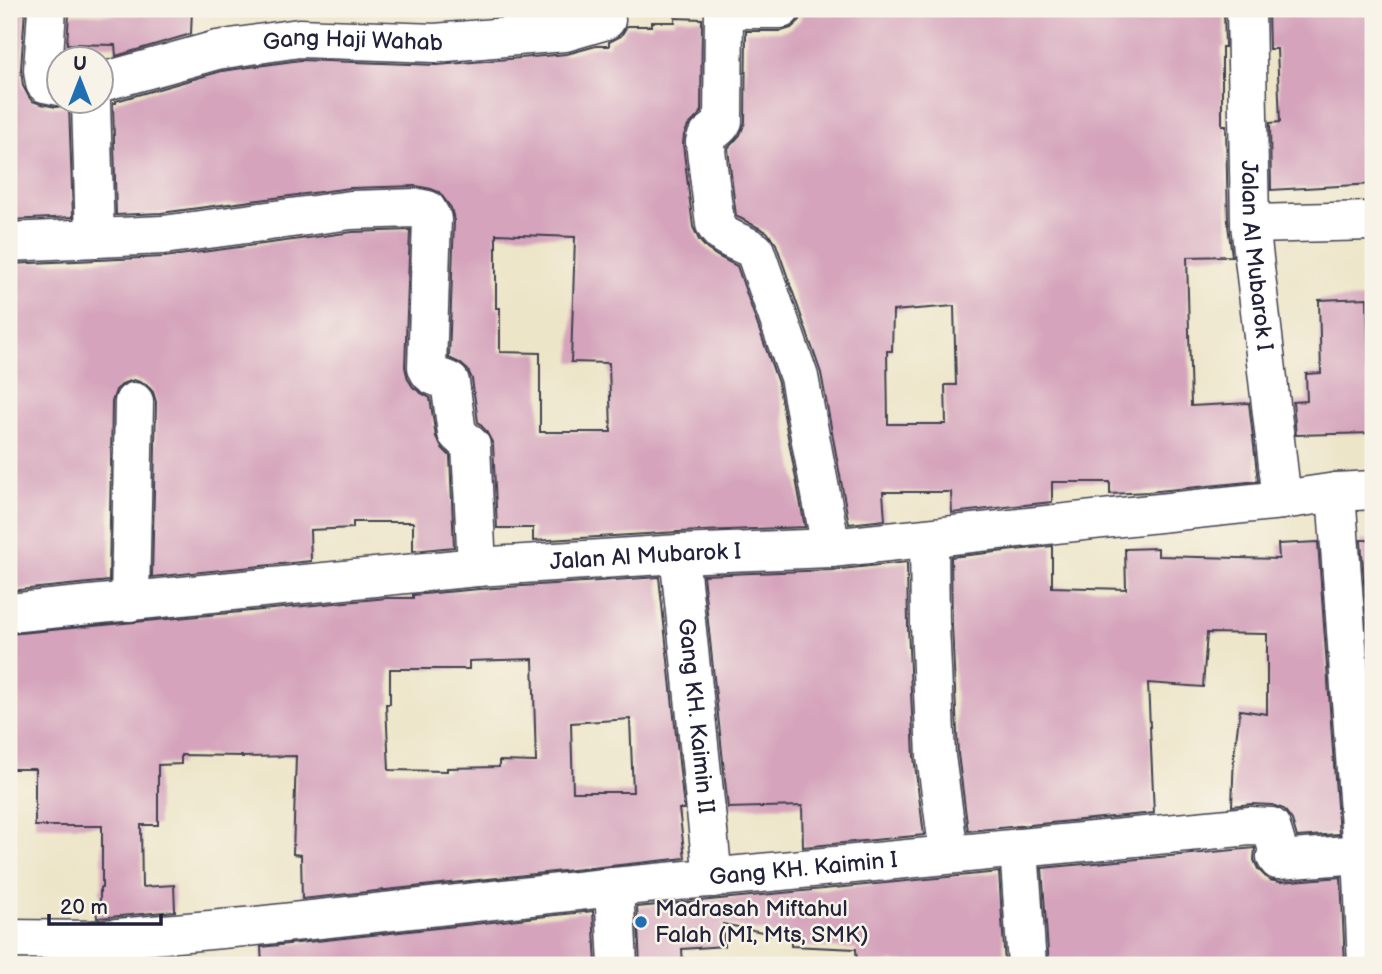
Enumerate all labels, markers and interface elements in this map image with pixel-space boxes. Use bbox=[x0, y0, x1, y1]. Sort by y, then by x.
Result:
street label: Gang Haji Wahab bbox=[261, 24, 444, 57]
north arrow bbox=[46, 46, 116, 116]
text: U bbox=[73, 53, 87, 76]
street label: Jalan Al Mubarok I bbox=[1235, 160, 1279, 352]
street label: Jalan Al Mubarok I bbox=[549, 538, 742, 576]
street label: Gang KH. Kaimin II bbox=[672, 617, 720, 815]
street label: Gang KH. Kaimin I bbox=[708, 846, 899, 892]
scale bar bbox=[49, 883, 161, 927]
text: 20 m bbox=[60, 895, 108, 920]
place label: Madrasah Miftahul Falah (MI, Mts, SMK) bbox=[655, 895, 869, 949]
marker: Madrasah Miftahul Falah (MI, Mts, SMK) bbox=[633, 914, 649, 930]

